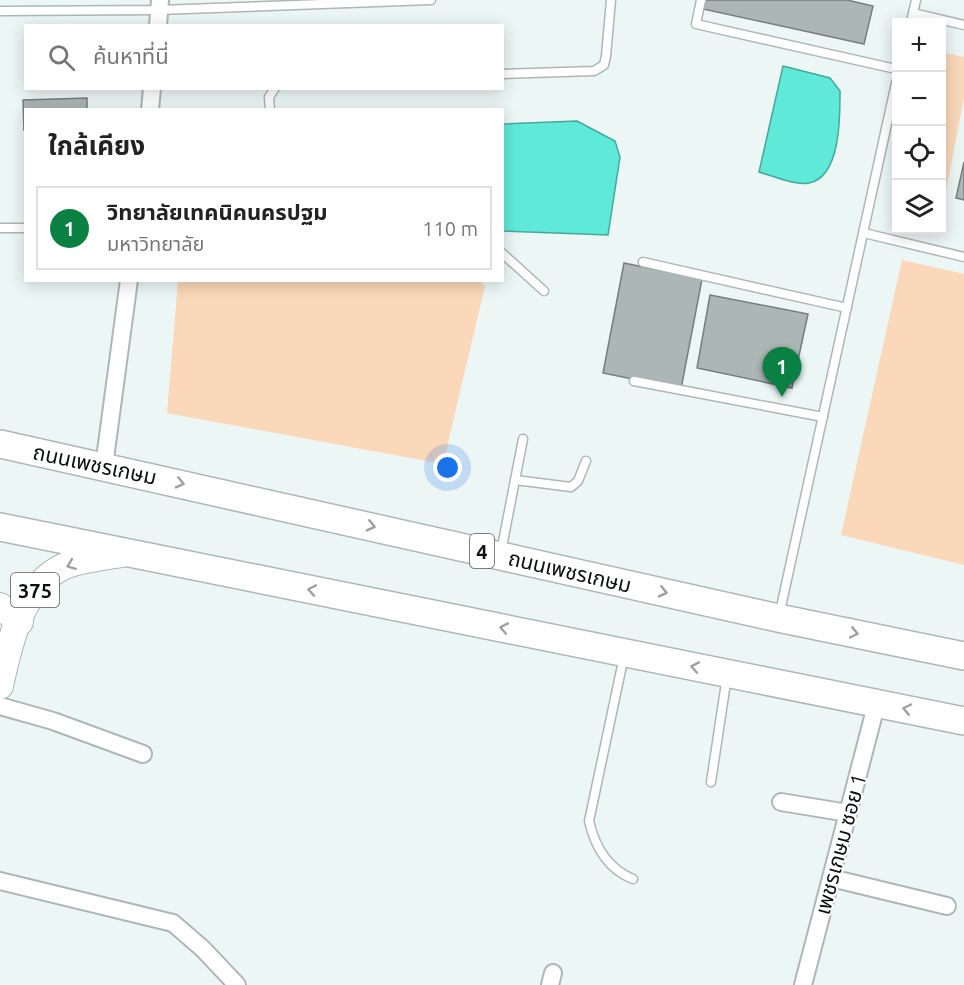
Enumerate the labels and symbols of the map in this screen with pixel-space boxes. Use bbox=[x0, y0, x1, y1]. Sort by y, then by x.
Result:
pin: 1 bbox=[762, 348, 802, 397]
street label: ถนนเพชรเกษม bbox=[31, 439, 159, 489]
your location bbox=[433, 453, 462, 482]
one-way arrow bbox=[175, 476, 185, 489]
one-way arrow bbox=[365, 519, 375, 532]
road number: 4 bbox=[470, 534, 494, 568]
street label: ถนนเพชรเกษม bbox=[506, 545, 634, 597]
one-way arrow bbox=[66, 558, 77, 570]
road number: 375 bbox=[11, 573, 59, 607]
one-way arrow bbox=[308, 584, 318, 597]
one-way arrow bbox=[658, 585, 668, 598]
one-way arrow bbox=[499, 622, 509, 635]
one-way arrow bbox=[848, 626, 858, 639]
one-way arrow bbox=[690, 661, 700, 674]
one-way arrow bbox=[902, 703, 912, 716]
street label: เพชรเกษม ซอย 1 bbox=[810, 771, 870, 917]

